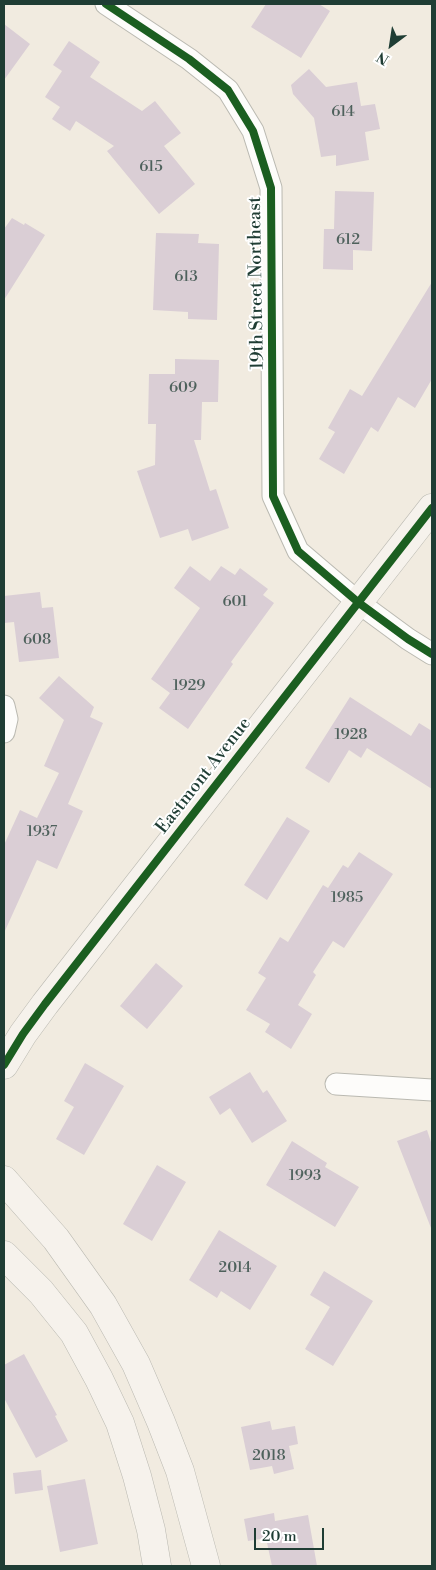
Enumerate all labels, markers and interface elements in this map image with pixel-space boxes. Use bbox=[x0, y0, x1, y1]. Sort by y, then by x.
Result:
north arrow bbox=[366, 20, 416, 70]
text: N bbox=[374, 47, 393, 68]
house number: 614 bbox=[331, 103, 355, 121]
house number: 615 bbox=[139, 158, 163, 176]
street label: 19th Street Northeast bbox=[245, 196, 269, 370]
house number: 612 bbox=[336, 231, 360, 249]
house number: 613 bbox=[174, 268, 198, 286]
house number: 609 bbox=[169, 379, 197, 397]
house number: 601 bbox=[222, 593, 248, 611]
house number: 608 bbox=[23, 631, 51, 649]
house number: 1929 bbox=[173, 677, 205, 695]
street label: Eastmont Avenue bbox=[152, 713, 256, 839]
house number: 1928 bbox=[335, 726, 367, 744]
house number: 1937 bbox=[27, 823, 57, 841]
house number: 1985 bbox=[331, 889, 363, 907]
house number: 1993 bbox=[289, 1167, 321, 1185]
house number: 2014 bbox=[219, 1259, 251, 1277]
house number: 2018 bbox=[252, 1447, 286, 1465]
scale bar bbox=[256, 1518, 326, 1550]
text: 20 m bbox=[262, 1527, 297, 1546]

